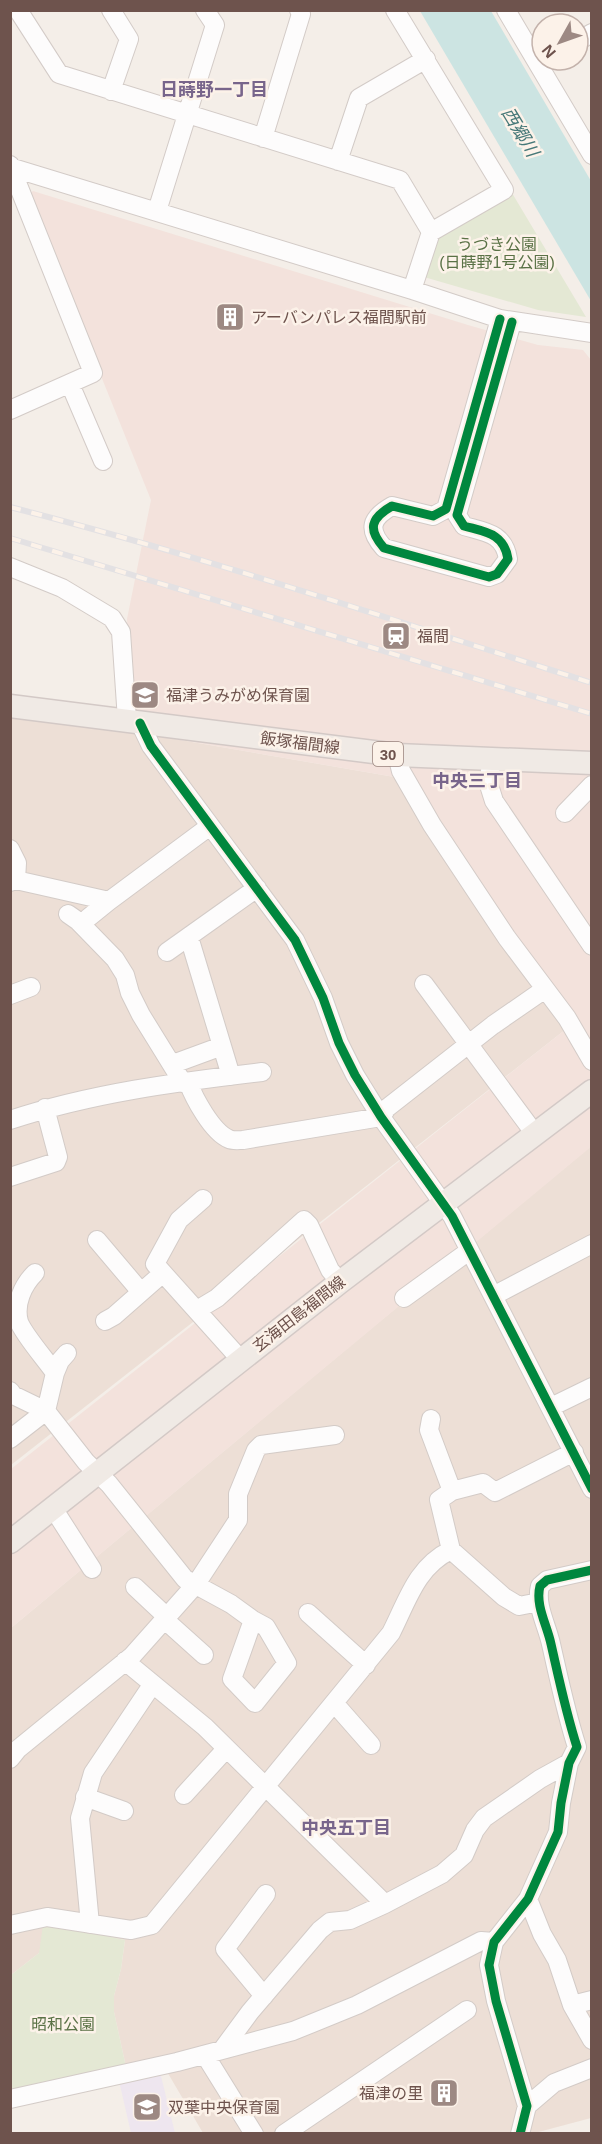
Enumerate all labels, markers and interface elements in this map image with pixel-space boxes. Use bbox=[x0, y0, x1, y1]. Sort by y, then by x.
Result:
north arrow bbox=[530, 12, 590, 72]
text: N bbox=[539, 41, 559, 61]
district label: 日蒔野一丁目 bbox=[160, 80, 268, 100]
water label: 西郷川 bbox=[498, 104, 544, 162]
park label: うづき公園 (日蒔野1号公園) bbox=[439, 236, 555, 271]
building icon: アーバンパレス福間駅前 bbox=[214, 301, 246, 333]
place label: アーバンパレス福間駅前 bbox=[251, 309, 427, 326]
station icon: 福間 bbox=[380, 620, 412, 652]
place label: 福間 bbox=[417, 628, 449, 645]
school or university icon: 福津うみがめ保育園 bbox=[129, 679, 161, 711]
place label: 福津うみがめ保育園 bbox=[166, 687, 310, 704]
street label: 飯塚福間線 bbox=[259, 730, 341, 756]
road number: 30 bbox=[373, 742, 403, 766]
district label: 中央三丁目 bbox=[432, 771, 522, 791]
street label: 玄海田島福間線 bbox=[250, 1273, 348, 1355]
district label: 中央五丁目 bbox=[301, 1818, 391, 1838]
park label: 昭和公園 bbox=[31, 2016, 95, 2033]
building icon: 福津の里 bbox=[428, 2077, 460, 2109]
place label: 福津の里 bbox=[359, 2085, 423, 2102]
school or university icon: 双葉中央保育園 bbox=[131, 2091, 163, 2123]
place label: 双葉中央保育園 bbox=[168, 2099, 280, 2116]

